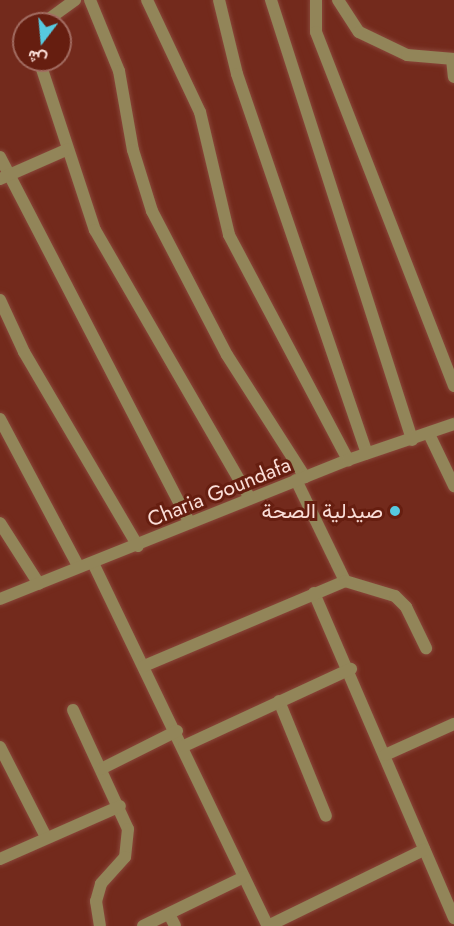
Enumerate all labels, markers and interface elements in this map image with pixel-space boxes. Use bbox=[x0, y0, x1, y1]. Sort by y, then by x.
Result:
north arrow bbox=[12, 12, 72, 72]
text: ش bbox=[25, 44, 50, 72]
street label: Charia Goundafa bbox=[144, 452, 294, 532]
place label: صيدلية الصحة bbox=[262, 498, 383, 524]
marker: صيدلية الصحة bbox=[388, 504, 402, 518]

